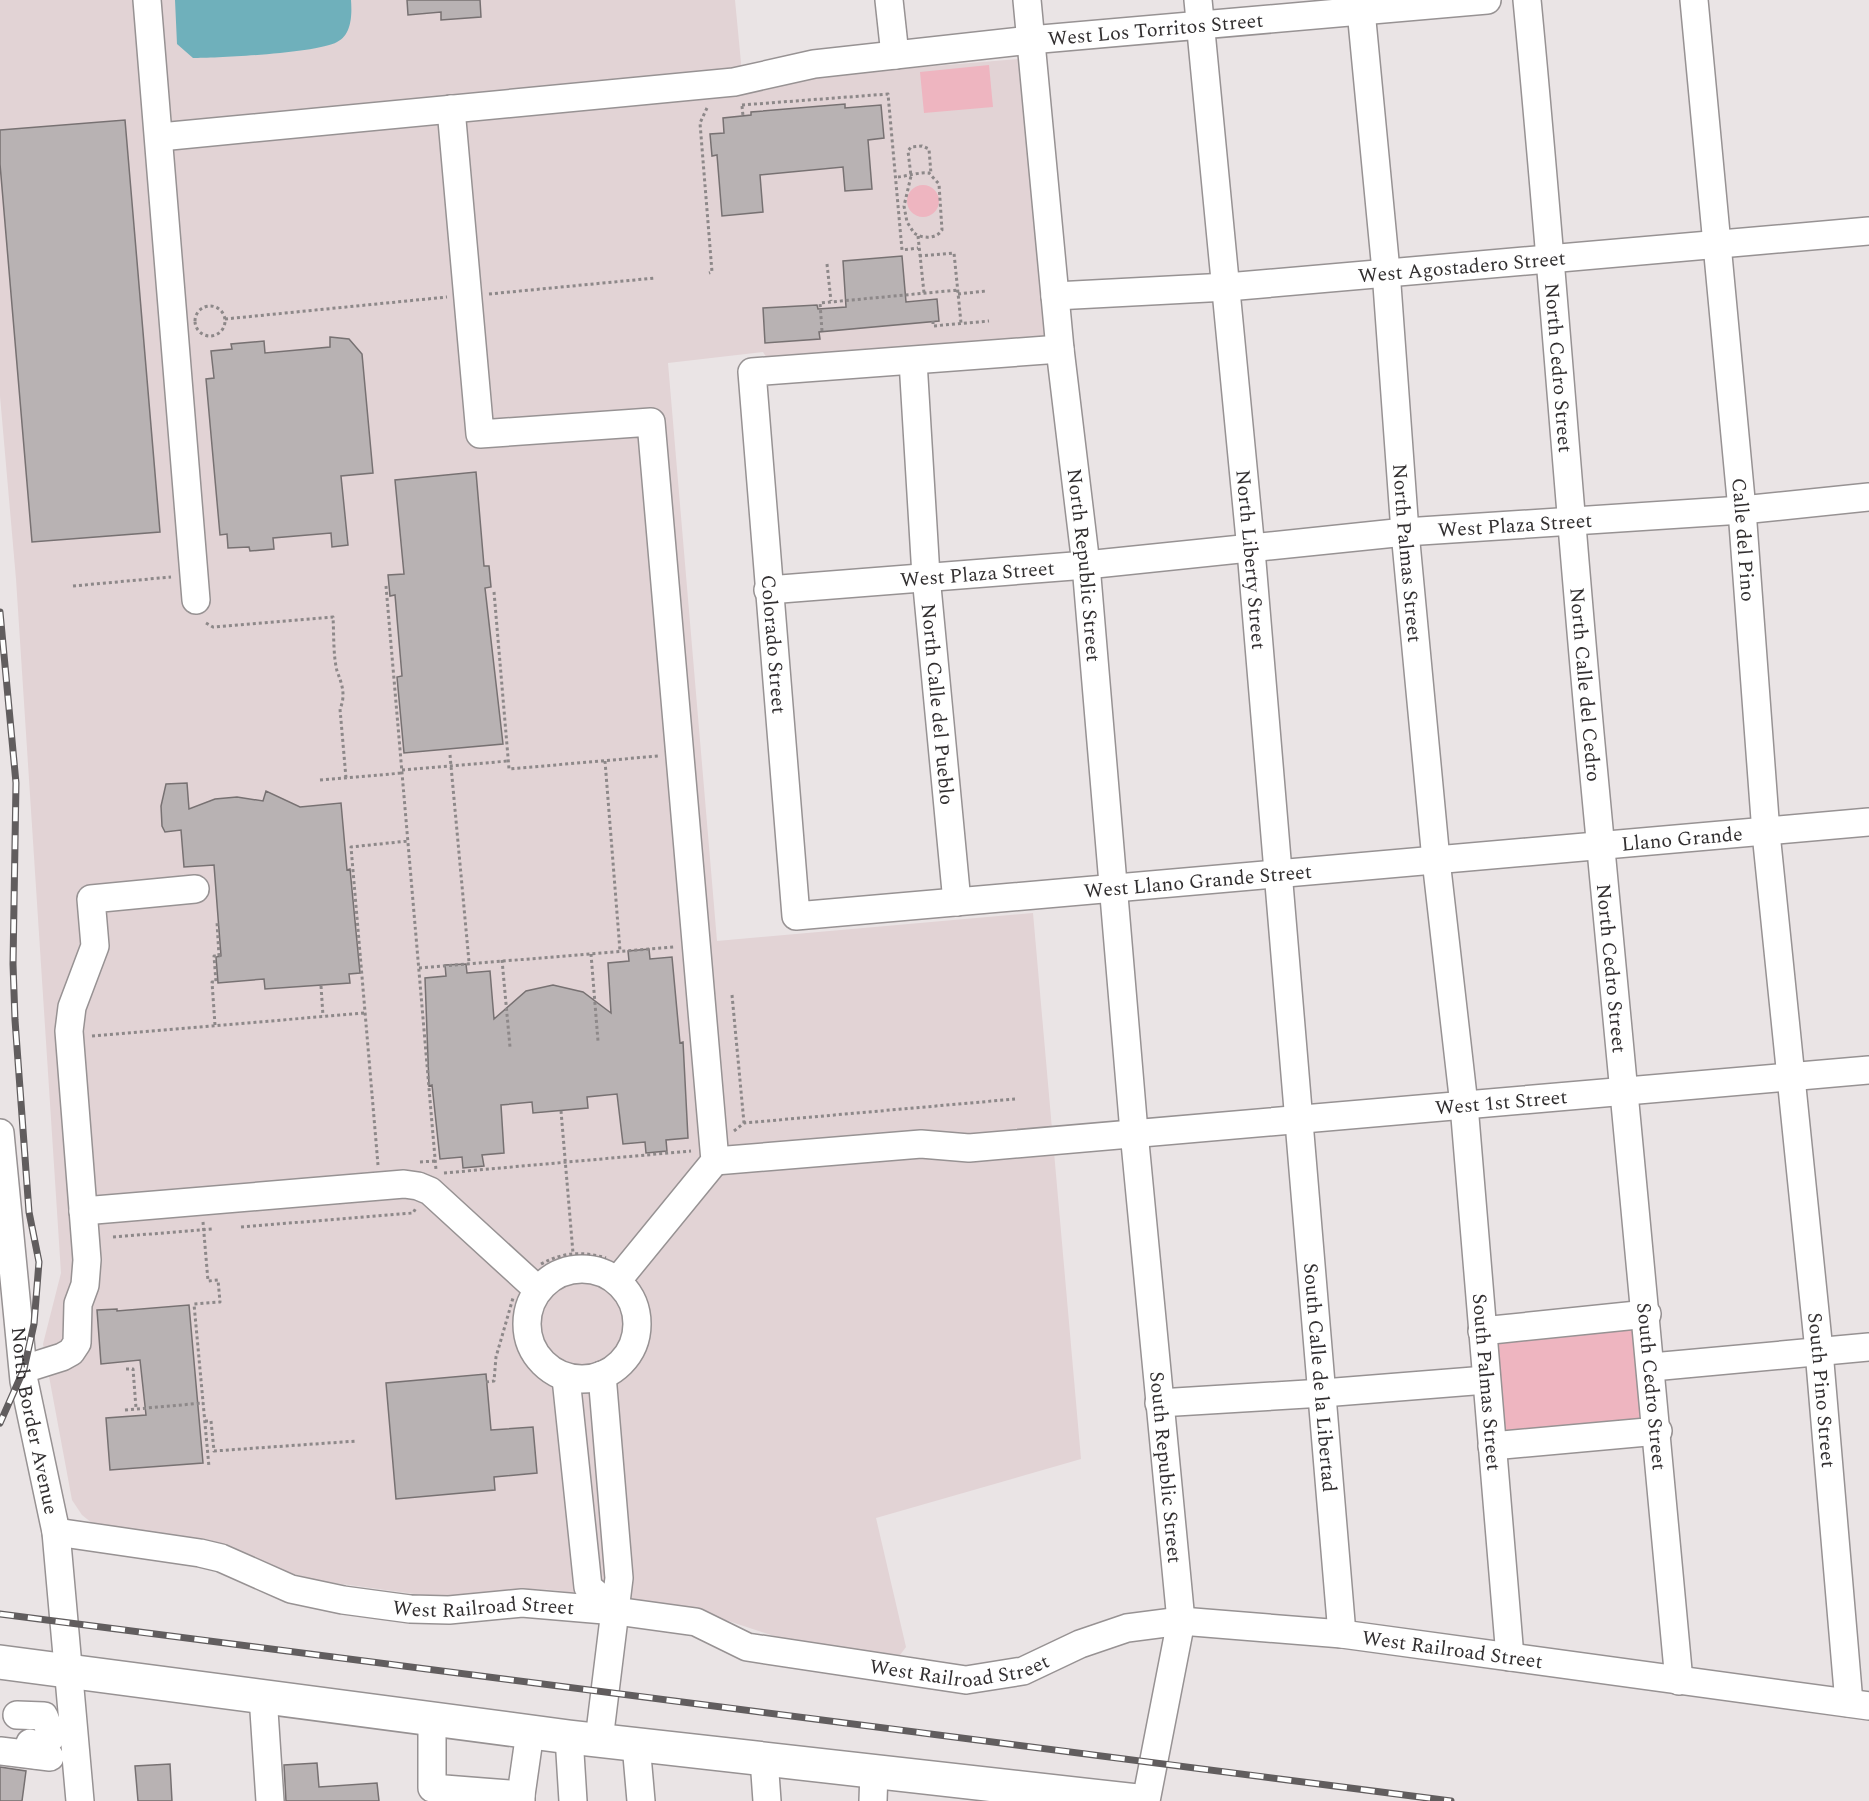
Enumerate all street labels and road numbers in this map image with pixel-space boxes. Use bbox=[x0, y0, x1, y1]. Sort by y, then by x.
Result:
street label: West Los Torritos Street bbox=[1047, 6, 1265, 54]
street label: West Agostadero Street bbox=[1357, 244, 1567, 291]
street label: North Cedro Street bbox=[1536, 282, 1580, 454]
street label: North Palmas Street bbox=[1384, 462, 1429, 644]
street label: North Republic Street bbox=[1058, 467, 1108, 663]
street label: North Liberty Street bbox=[1227, 468, 1273, 651]
street label: Calle del Pino bbox=[1723, 477, 1763, 603]
street label: West Plaza Street bbox=[1437, 506, 1593, 546]
street label: West Plaza Street bbox=[899, 554, 1056, 596]
street label: Colorado Street bbox=[752, 574, 794, 715]
street label: North Calle del Cedro bbox=[1561, 586, 1608, 783]
street label: North Calle del Pueblo bbox=[913, 602, 962, 806]
street label: Llano Grande bbox=[1620, 819, 1744, 860]
street label: West Llano Grande Street bbox=[1083, 857, 1313, 907]
street label: North Cedro Street bbox=[1588, 882, 1634, 1055]
street label: West 1st Street bbox=[1434, 1082, 1569, 1124]
street label: South Calle de la Libertad bbox=[1295, 1262, 1344, 1493]
street label: South Palmas Street bbox=[1464, 1292, 1508, 1472]
street label: South Cedro Street bbox=[1628, 1301, 1674, 1472]
street label: South Pino Street bbox=[1799, 1311, 1843, 1469]
street label: North Border Avenue bbox=[3, 1325, 66, 1517]
street label: South Republic Street bbox=[1141, 1370, 1189, 1565]
street label: West Railroad Street bbox=[391, 1589, 575, 1626]
street label: West Railroad Street bbox=[1360, 1623, 1545, 1677]
street label: West Railroad Street bbox=[867, 1647, 1054, 1696]

